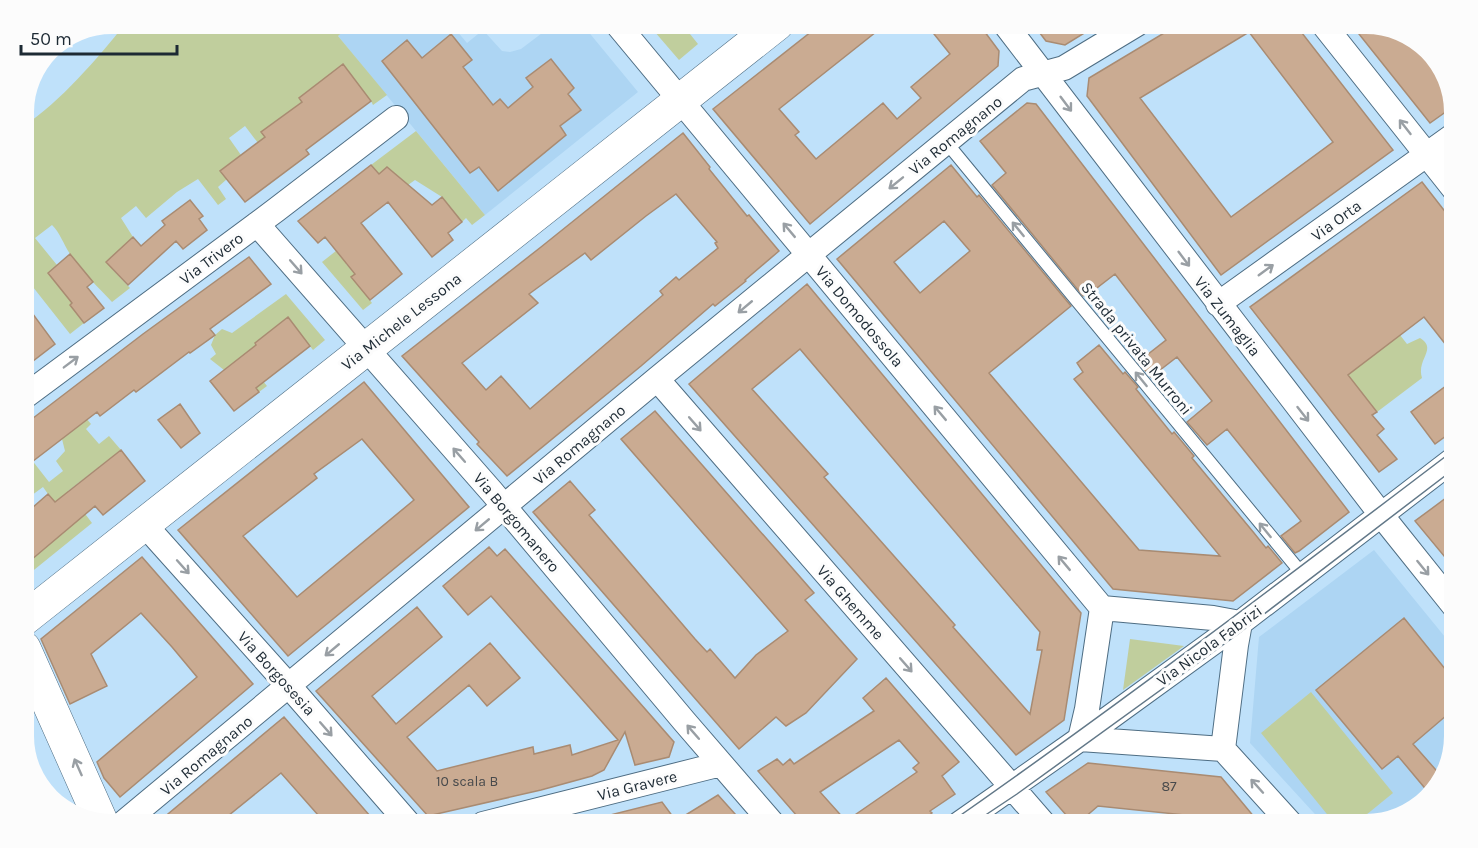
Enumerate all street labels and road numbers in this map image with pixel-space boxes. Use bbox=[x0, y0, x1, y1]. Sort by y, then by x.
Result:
street label: Via Romagnano bbox=[905, 92, 1006, 179]
street label: Via Orta bbox=[1308, 196, 1365, 245]
street label: Via Trivero bbox=[176, 228, 247, 288]
street label: Via Domodossola bbox=[812, 262, 908, 371]
street label: Via Michele Lessona bbox=[338, 269, 465, 374]
street label: Via Zumaglia bbox=[1190, 272, 1265, 360]
street label: Strada privata Murroni bbox=[1077, 278, 1196, 419]
street label: Via Romagnano bbox=[529, 400, 629, 488]
street label: Via Borgomanero bbox=[469, 469, 564, 576]
street label: Via Ghemme bbox=[813, 561, 888, 644]
street label: Via Nicola Fabrizi bbox=[1153, 601, 1266, 690]
street label: Via Borgosesia bbox=[234, 627, 319, 719]
street label: Via Romagnano bbox=[156, 711, 256, 799]
street label: Via Gravere bbox=[595, 766, 679, 805]

